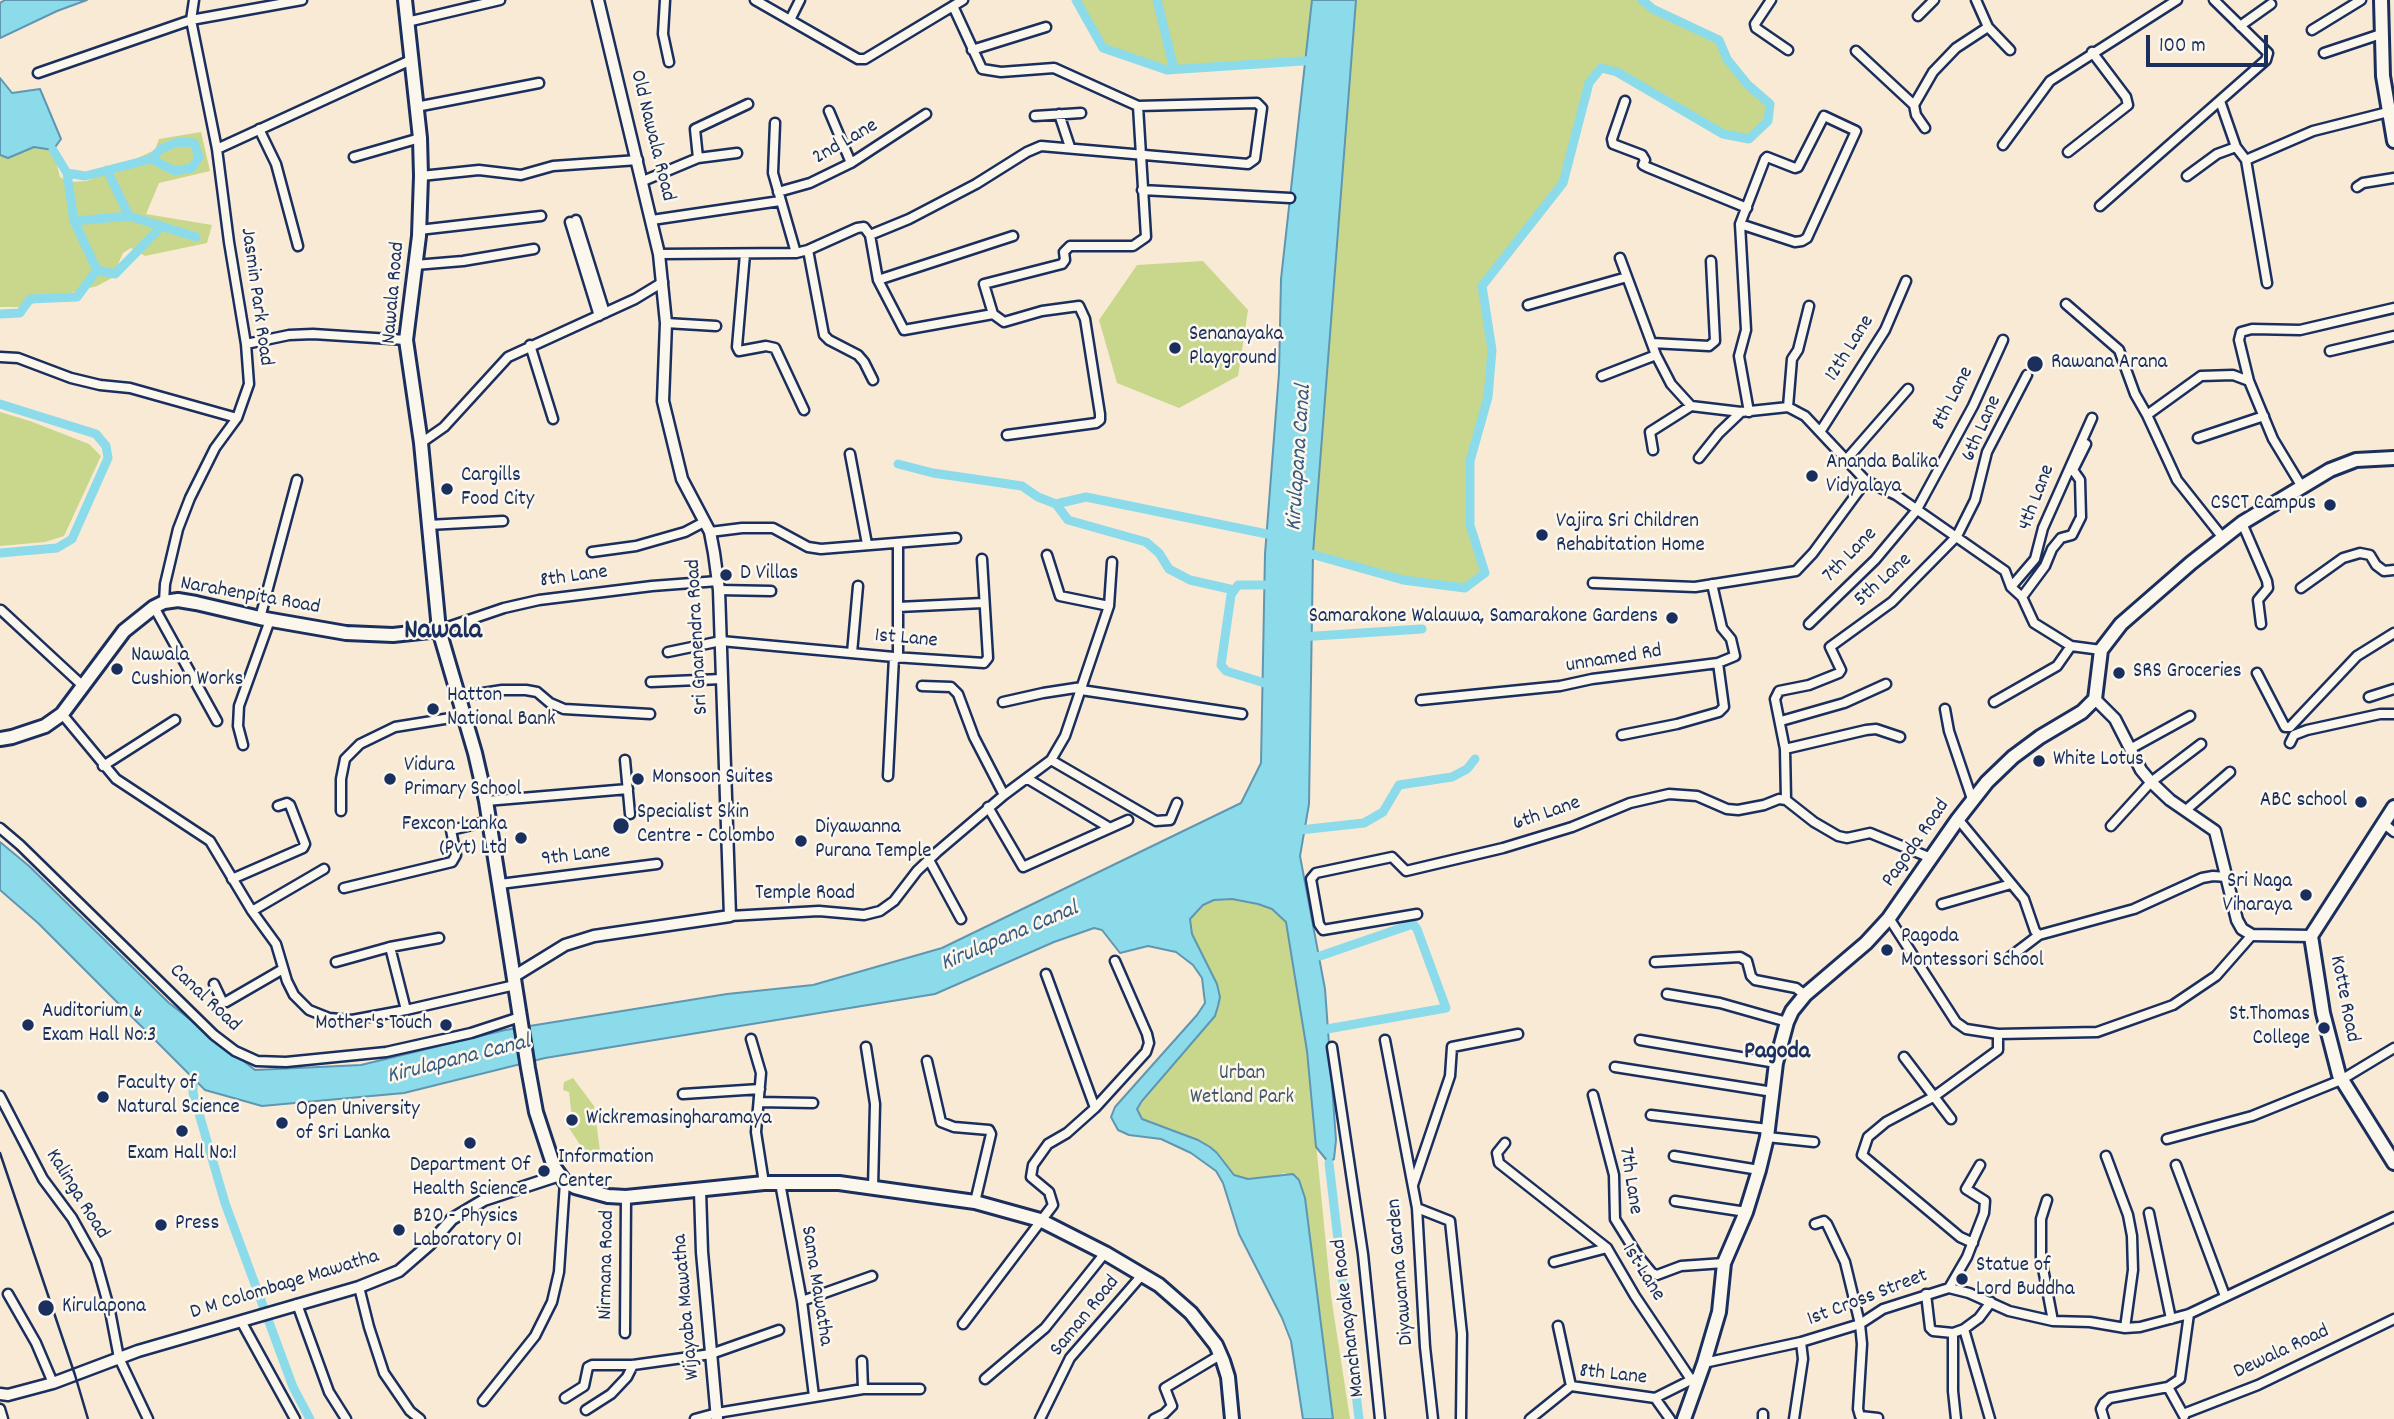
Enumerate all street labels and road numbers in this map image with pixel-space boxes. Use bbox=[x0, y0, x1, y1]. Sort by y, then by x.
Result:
street label: Old Nawala Road bbox=[623, 68, 679, 204]
street label: 2nd Lane bbox=[809, 114, 883, 172]
street label: Jasmin Park Road bbox=[233, 226, 277, 368]
street label: Nawala Road bbox=[378, 241, 412, 345]
street label: 12th Lane bbox=[1821, 311, 1881, 387]
street label: 8th Lane bbox=[1927, 363, 1981, 435]
street label: 6th Lane bbox=[1957, 392, 2009, 466]
street label: 4th Lane bbox=[2014, 462, 2062, 534]
street label: 7th Lane bbox=[1818, 523, 1884, 589]
street label: 5th Lane bbox=[1850, 548, 1918, 614]
street label: Sri Gnanendra Road bbox=[682, 558, 716, 716]
street label: 8th Lane bbox=[539, 561, 609, 595]
street label: Narahenpita Road bbox=[178, 572, 322, 622]
street label: 1st Lane bbox=[873, 625, 939, 655]
street label: unnamed Rd bbox=[1564, 640, 1664, 680]
street label: 6th Lane bbox=[1510, 792, 1584, 838]
street label: Pagoda Road bbox=[1878, 795, 1956, 893]
street label: 9th Lane bbox=[540, 840, 612, 874]
street label: Temple Road bbox=[755, 882, 855, 908]
street label: Kotte Road bbox=[2322, 953, 2364, 1045]
street label: Canal Road bbox=[163, 959, 245, 1039]
street label: Kalinga Road bbox=[38, 1145, 114, 1245]
street label: 7th Lane bbox=[1611, 1146, 1647, 1216]
street label: Diyawanna Garden bbox=[1383, 1197, 1421, 1347]
street label: Nirmana Road bbox=[594, 1210, 622, 1320]
street label: Sama Mawatha bbox=[793, 1224, 837, 1348]
street label: Wijayaba Mawatha bbox=[669, 1233, 707, 1381]
street label: Manchanayake Road bbox=[1328, 1237, 1372, 1399]
street label: 1st Lane bbox=[1615, 1239, 1669, 1307]
street label: D M Colombage Mawatha bbox=[188, 1245, 382, 1327]
street label: 1st Cross Street bbox=[1804, 1264, 1932, 1334]
street label: Saman Road bbox=[1046, 1271, 1126, 1363]
street label: Dewala Road bbox=[2230, 1320, 2334, 1386]
street label: 8th Lane bbox=[1578, 1360, 1648, 1392]

